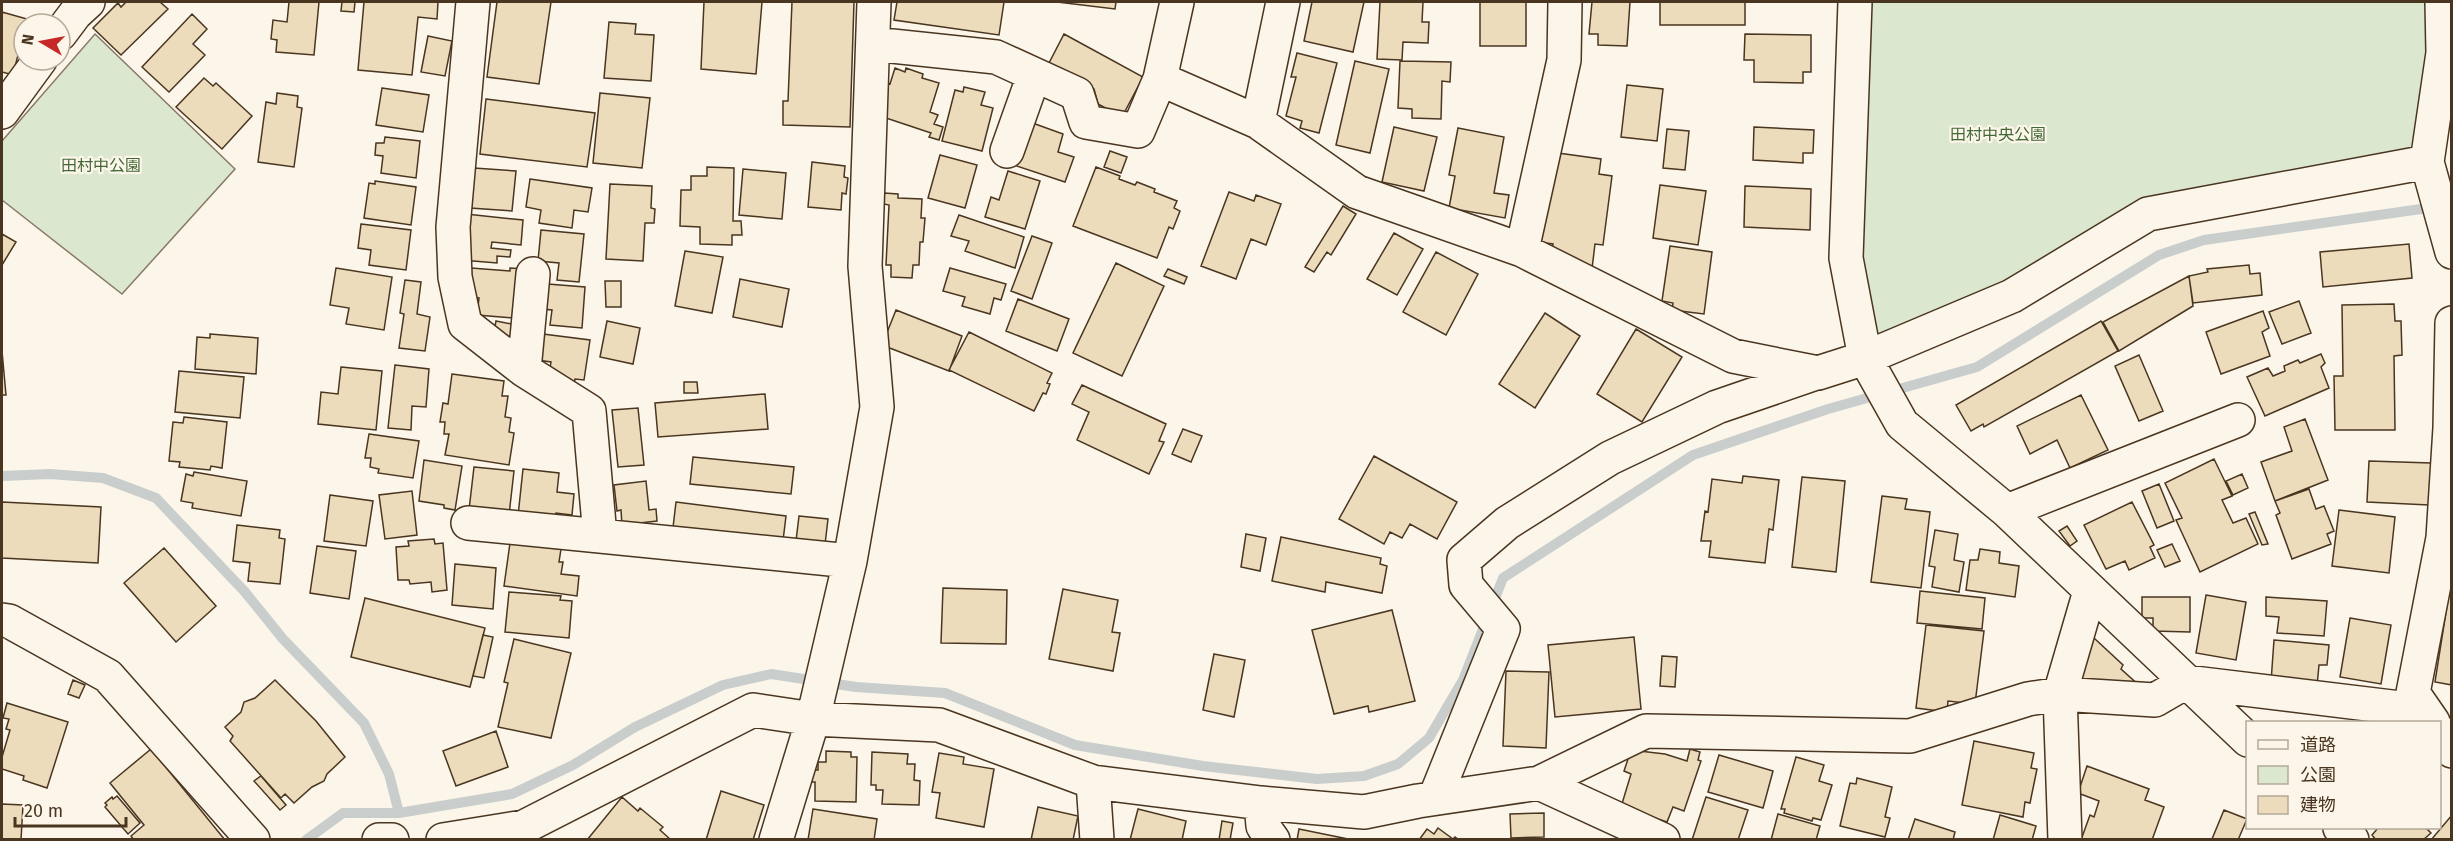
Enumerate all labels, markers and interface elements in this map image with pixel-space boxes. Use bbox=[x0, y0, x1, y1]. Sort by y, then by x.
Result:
north arrow bbox=[12, 12, 72, 72]
text: N bbox=[17, 33, 38, 46]
park label: 田村中央公園 bbox=[1950, 125, 2046, 144]
park label: 田村中公園 bbox=[61, 156, 141, 175]
legend bbox=[2246, 721, 2441, 829]
text: 道路 bbox=[2300, 734, 2336, 756]
text: 公園 bbox=[2300, 764, 2336, 786]
scale bar bbox=[15, 790, 126, 828]
text: 建物 bbox=[2300, 794, 2336, 816]
text: 20 m bbox=[24, 800, 63, 822]

